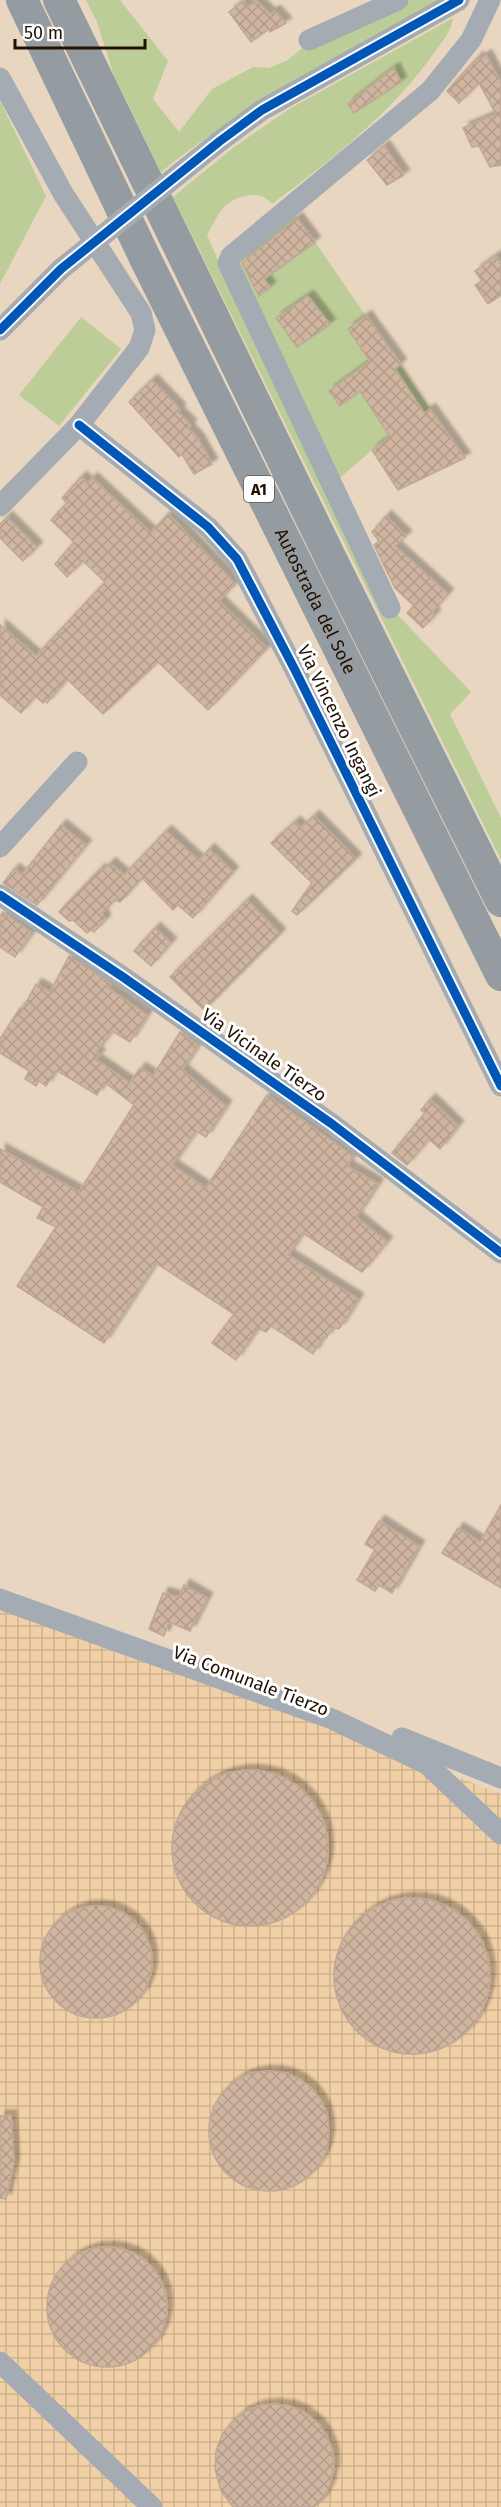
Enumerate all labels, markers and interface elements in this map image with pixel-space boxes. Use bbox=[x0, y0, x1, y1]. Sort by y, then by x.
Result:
scale bar bbox=[15, 12, 146, 50]
text: 50 m bbox=[24, 22, 63, 44]
road number: A1 bbox=[244, 476, 274, 502]
street label: Autostrada del Sole bbox=[270, 525, 361, 678]
street label: Via Vincenzo Ingangi bbox=[293, 641, 385, 801]
street label: Via Vicinale Tierzo bbox=[197, 1004, 331, 1106]
street label: Via Comunale Tierzo bbox=[170, 1641, 332, 1721]

